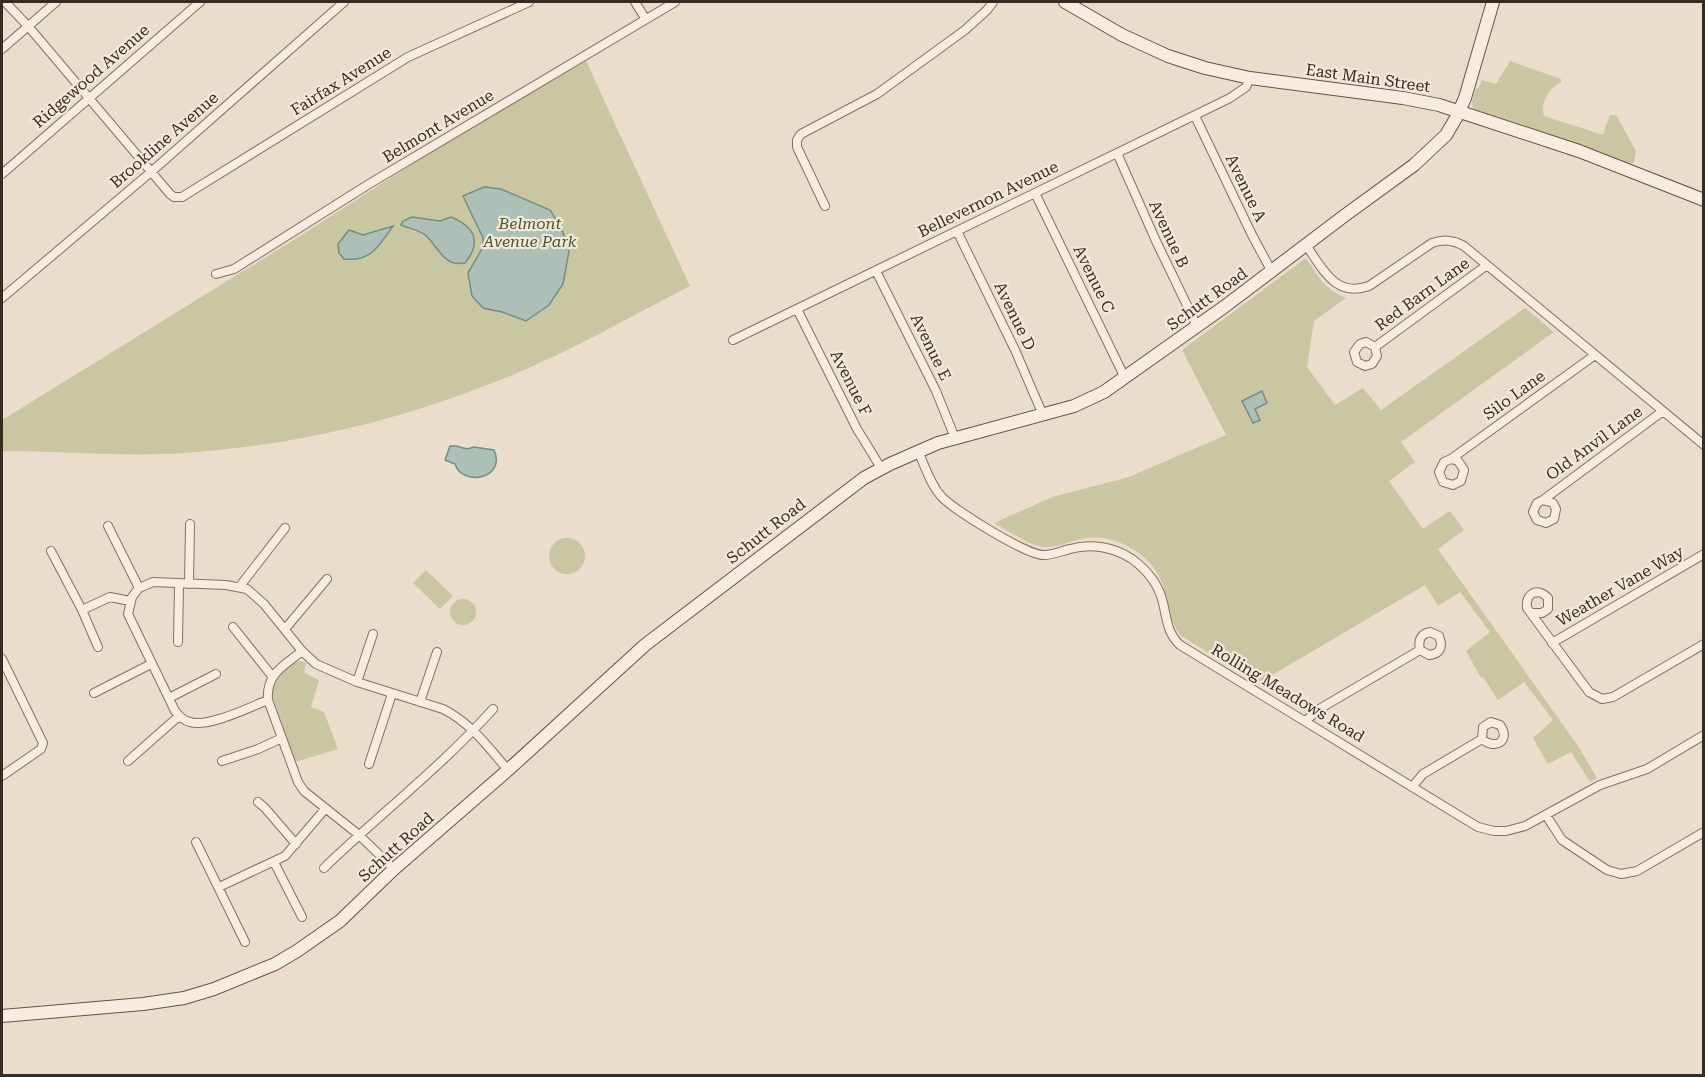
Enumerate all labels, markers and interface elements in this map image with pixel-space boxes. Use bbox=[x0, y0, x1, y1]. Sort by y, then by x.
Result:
street label: Ridgewood Avenue bbox=[29, 20, 153, 132]
street label: Fairfax Avenue bbox=[287, 42, 395, 119]
street label: East Main Street bbox=[1304, 60, 1432, 96]
street label: Belmont Avenue bbox=[379, 85, 497, 167]
street label: Brookline Avenue bbox=[106, 88, 222, 192]
street label: Avenue A bbox=[1222, 151, 1271, 226]
street label: Bellevernon Avenue bbox=[915, 157, 1062, 241]
street label: Avenue B bbox=[1145, 197, 1193, 271]
park label: Belmont Avenue Park bbox=[483, 214, 577, 251]
street label: Avenue C bbox=[1069, 242, 1119, 316]
street label: Red Barn Lane bbox=[1371, 253, 1473, 335]
street label: Schutt Road bbox=[1163, 263, 1251, 335]
street label: Avenue D bbox=[990, 279, 1040, 353]
street label: Avenue E bbox=[907, 311, 955, 383]
street label: Avenue F bbox=[826, 347, 876, 419]
street label: Silo Lane bbox=[1479, 366, 1549, 424]
street label: Old Anvil Lane bbox=[1542, 402, 1646, 484]
street label: Schutt Road bbox=[723, 494, 809, 568]
street label: Weather Vane Way bbox=[1553, 542, 1687, 630]
street label: Rolling Meadows Road bbox=[1208, 640, 1368, 746]
street label: Schutt Road bbox=[354, 808, 438, 886]

